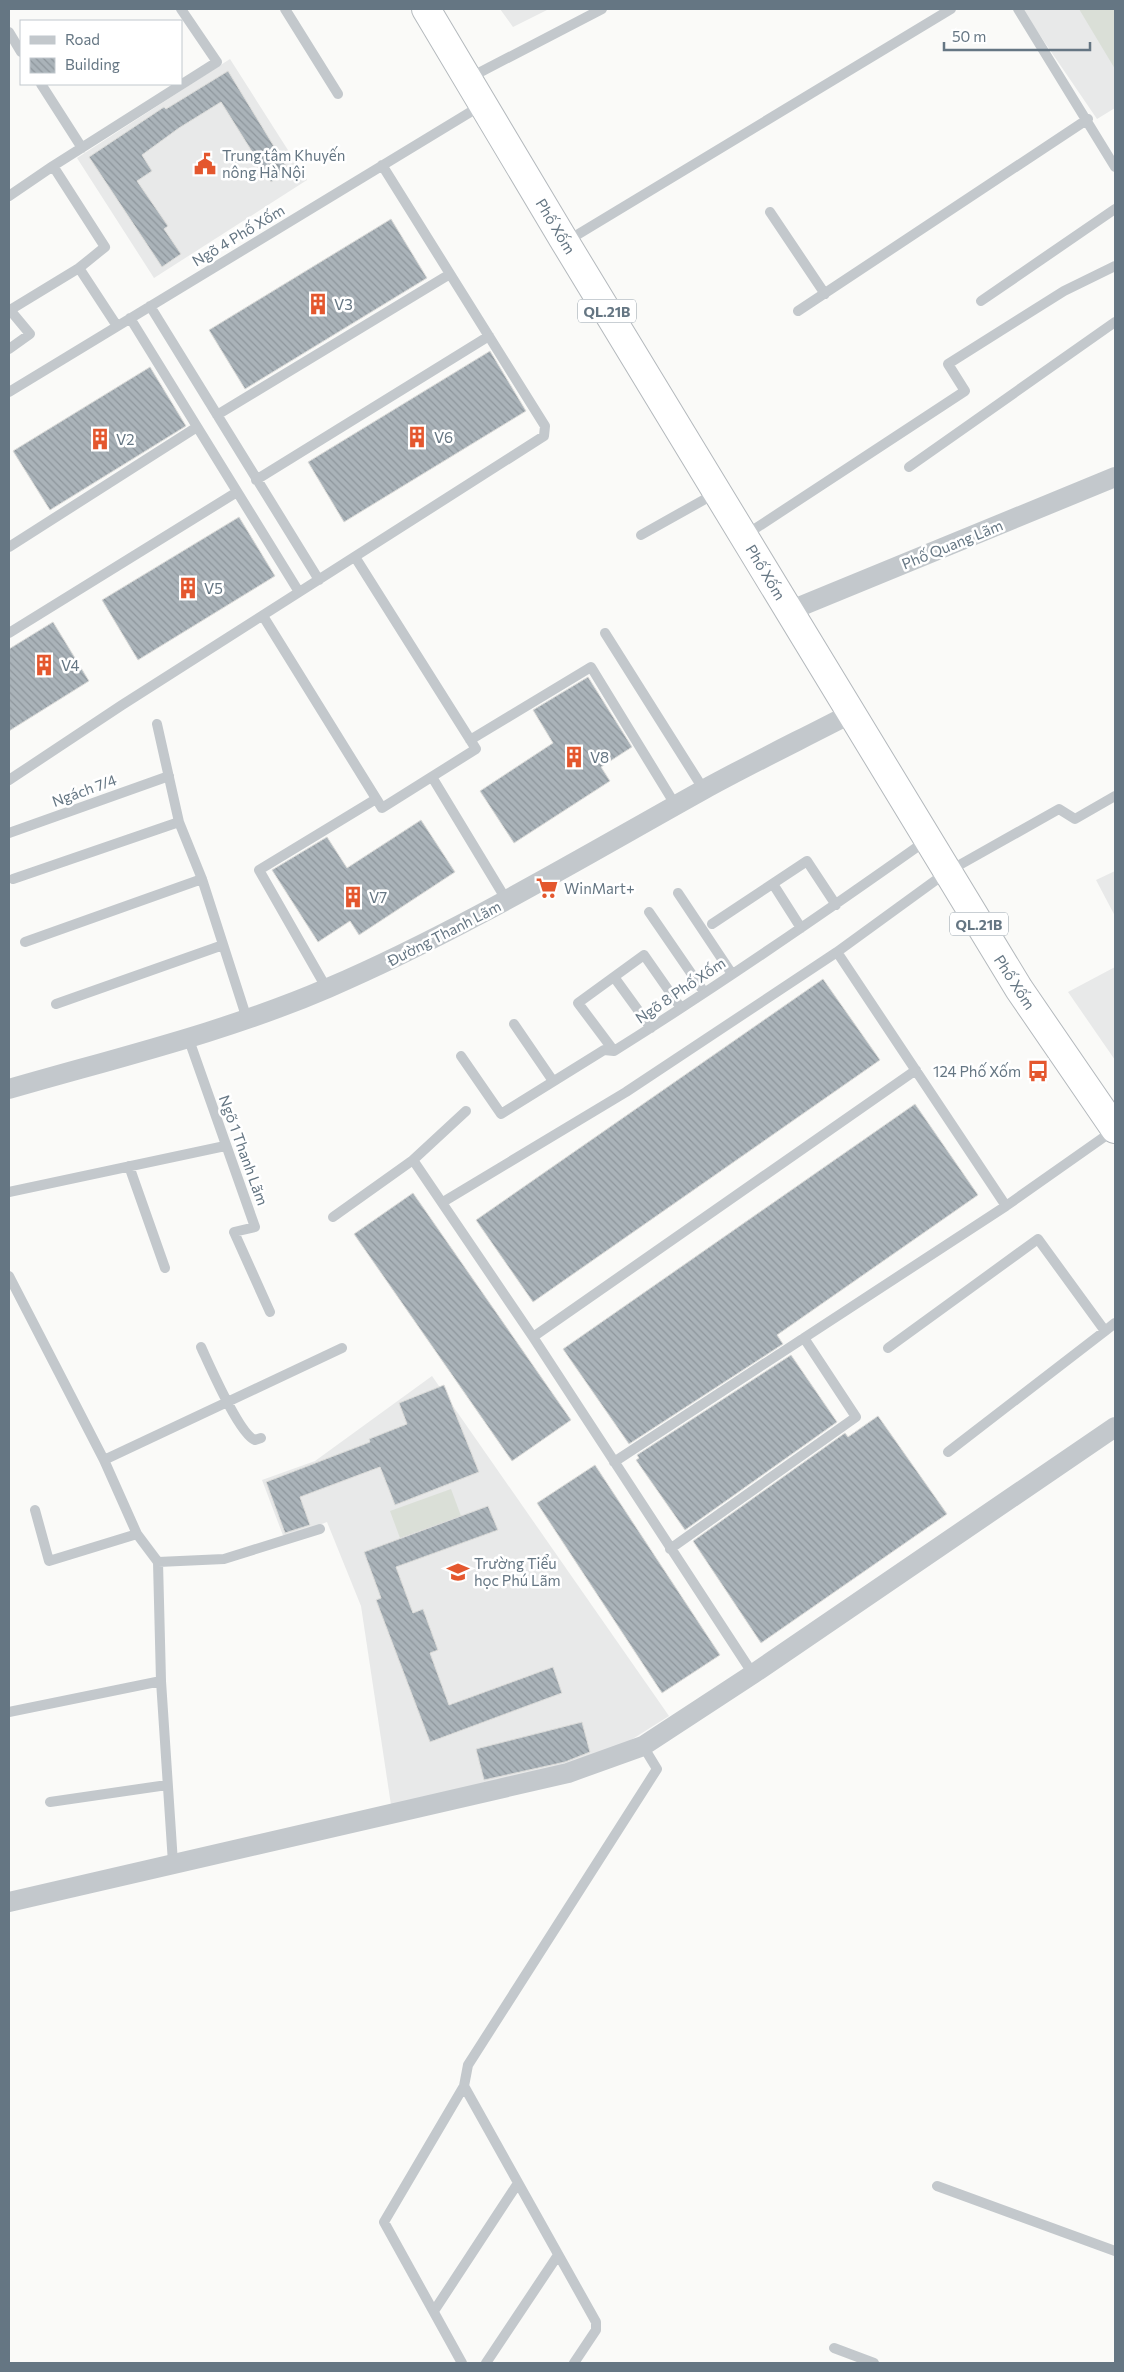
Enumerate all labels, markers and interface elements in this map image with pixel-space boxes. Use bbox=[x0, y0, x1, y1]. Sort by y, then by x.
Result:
legend bbox=[20, 20, 182, 85]
scale bar bbox=[944, 20, 1090, 52]
text: 50 m bbox=[952, 27, 986, 45]
text: Road bbox=[65, 30, 100, 48]
text: Building bbox=[65, 55, 120, 73]
place label: Trung tâm Khuyến nông Hà Nội bbox=[222, 146, 345, 181]
public building icon: Trung tâm Khuyến nông Hà Nội bbox=[192, 151, 218, 177]
street label: Phố Xốm bbox=[532, 195, 580, 257]
street label: Ngõ 4 Phố Xốm bbox=[189, 200, 287, 270]
building icon: V3 bbox=[305, 291, 331, 317]
place label: V3 bbox=[334, 295, 353, 313]
road number: QL.21B bbox=[578, 300, 636, 322]
building icon: V6 bbox=[404, 424, 430, 450]
building icon: V2 bbox=[87, 426, 113, 452]
place label: V6 bbox=[434, 428, 453, 446]
place label: V2 bbox=[116, 430, 135, 448]
street label: Phố Quang Lãm bbox=[899, 516, 1005, 572]
street label: Phố Xốm bbox=[742, 541, 790, 603]
building icon: V5 bbox=[175, 575, 201, 601]
place label: V5 bbox=[204, 579, 223, 597]
building icon: V4 bbox=[31, 652, 57, 678]
place label: V4 bbox=[61, 656, 79, 674]
building icon: V8 bbox=[561, 744, 587, 770]
place label: V8 bbox=[590, 748, 609, 766]
street label: Ngách 7/4 bbox=[49, 770, 119, 810]
supermarket icon: WinMart+ bbox=[534, 875, 560, 901]
place label: WinMart+ bbox=[564, 879, 635, 897]
building icon: V7 bbox=[340, 884, 366, 910]
place label: V7 bbox=[369, 888, 387, 906]
street label: Đường Thanh Lãm bbox=[383, 897, 504, 970]
road number: QL.21B bbox=[950, 912, 1008, 936]
street label: Phố Xốm bbox=[991, 951, 1039, 1013]
street label: Ngõ 8 Phố Xốm bbox=[632, 953, 728, 1027]
bus stop icon: 124 Phố Xốm bbox=[1025, 1058, 1051, 1084]
place label: 124 Phố Xốm bbox=[933, 1062, 1021, 1080]
street label: Ngõ 1 Thanh Lãm bbox=[216, 1092, 272, 1208]
place label: Trường Tiểu học Phú Lãm bbox=[474, 1554, 561, 1589]
school or university icon: Trường Tiểu học Phú Lãm bbox=[445, 1559, 471, 1585]

